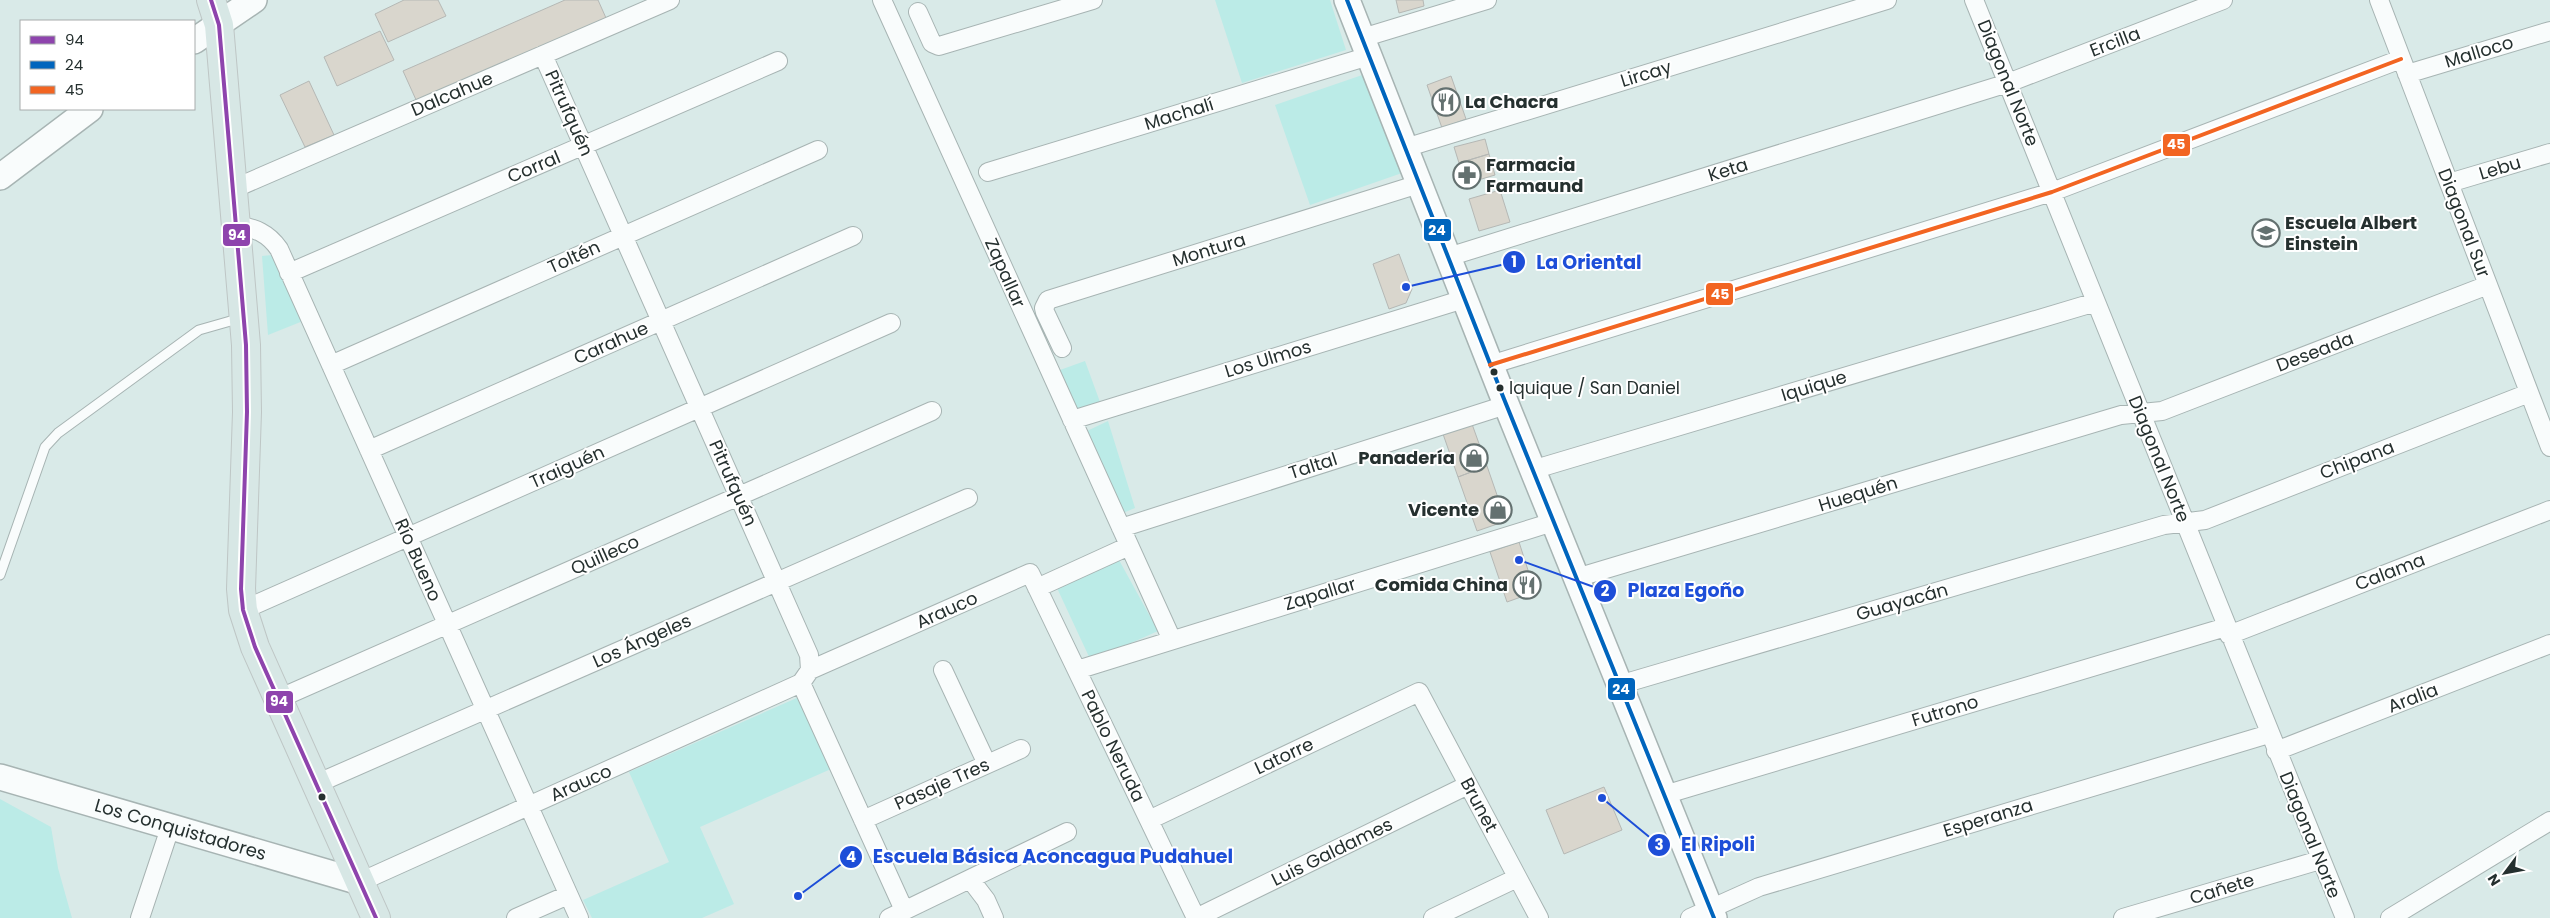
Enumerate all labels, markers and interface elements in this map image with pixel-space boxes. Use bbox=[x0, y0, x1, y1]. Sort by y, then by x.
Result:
street label: Diagonal Norte bbox=[1972, 16, 2045, 150]
legend bbox=[20, 20, 195, 110]
street label: Ercilla bbox=[2086, 20, 2144, 63]
text: 94 bbox=[65, 29, 84, 50]
street label: Malloco bbox=[2441, 29, 2516, 74]
text: 24 bbox=[65, 54, 83, 75]
street label: Lircay bbox=[1617, 54, 1674, 93]
street label: Dalcahue bbox=[407, 65, 497, 122]
street label: Pitrufquén bbox=[539, 66, 600, 160]
text: 45 bbox=[65, 79, 84, 100]
restaurant icon: La Chacra bbox=[1431, 87, 1461, 117]
place label: La Chacra bbox=[1465, 89, 1559, 114]
street label: Machalí bbox=[1141, 91, 1217, 136]
line badge: 45 bbox=[2162, 133, 2191, 157]
text: 45 bbox=[2167, 134, 2185, 154]
street label: Corral bbox=[503, 144, 564, 189]
street label: Lebu bbox=[2476, 149, 2524, 186]
place label: Farmacia Farmaund bbox=[1486, 152, 1584, 198]
street label: Keta bbox=[1705, 152, 1751, 187]
pharmacy icon: Farmacia Farmaund bbox=[1452, 160, 1482, 190]
street label: Diagonal Sur bbox=[2432, 165, 2497, 281]
place label: Escuela Albert Einstein bbox=[2285, 210, 2417, 256]
line badge: 24 bbox=[1423, 218, 1452, 242]
school or university icon: Escuela Albert Einstein bbox=[2251, 218, 2281, 248]
text: 24 bbox=[1428, 220, 1446, 240]
line badge: 94 bbox=[222, 223, 251, 247]
text: 94 bbox=[228, 225, 246, 245]
street label: Montura bbox=[1169, 227, 1249, 273]
street label: Toltén bbox=[544, 234, 604, 279]
street label: Zapallar bbox=[979, 234, 1032, 312]
callout: La Oriental bbox=[1501, 245, 1652, 279]
text: La Oriental bbox=[1536, 249, 1642, 276]
text: 1 bbox=[1511, 251, 1517, 272]
line badge: 45 bbox=[1705, 282, 1734, 306]
text: 45 bbox=[1711, 284, 1729, 304]
street label: Carahue bbox=[570, 315, 652, 370]
street label: Deseada bbox=[2273, 325, 2357, 378]
street label: Los Ulmos bbox=[1221, 333, 1314, 384]
street label: Iquique bbox=[1778, 364, 1850, 407]
unlabelled marker bbox=[1489, 367, 1499, 377]
place label: Iquique / San Daniel bbox=[1509, 376, 1680, 400]
marker: Iquique / San Daniel bbox=[1495, 383, 1505, 393]
street label: Diagonal Norte bbox=[2123, 392, 2196, 526]
street label: Chipana bbox=[2316, 434, 2398, 485]
street label: Pitrufquén bbox=[703, 436, 764, 530]
street label: Traiguén bbox=[525, 439, 608, 494]
shop icon: Panadería bbox=[1459, 443, 1489, 473]
place label: Panadería bbox=[1358, 445, 1455, 470]
street label: Taltal bbox=[1285, 446, 1340, 485]
street label: Huequén bbox=[1815, 470, 1900, 517]
shop icon: Vicente bbox=[1483, 495, 1513, 525]
place label: Vicente bbox=[1408, 497, 1479, 522]
street label: Río Bueno bbox=[389, 514, 448, 605]
street label: Quilleco bbox=[567, 528, 643, 581]
street label: Calama bbox=[2351, 547, 2429, 596]
restaurant icon: Comida China bbox=[1512, 570, 1542, 600]
street label: Zapallar bbox=[1281, 571, 1359, 616]
place label: Comida China bbox=[1375, 572, 1508, 597]
callout: Plaza Egoño bbox=[1593, 574, 1754, 608]
street label: Guayacán bbox=[1853, 576, 1951, 627]
text: Plaza Egoño bbox=[1628, 577, 1744, 604]
text: 2 bbox=[1601, 580, 1610, 601]
street label: Arauco bbox=[912, 585, 982, 634]
street label: Los Ángeles bbox=[589, 608, 695, 673]
line badge: 24 bbox=[1607, 677, 1636, 701]
street label: Aralia bbox=[2384, 677, 2442, 719]
text: 24 bbox=[1612, 679, 1630, 699]
street label: Pablo Neruda bbox=[1075, 686, 1151, 806]
street label: Futrono bbox=[1908, 689, 1981, 732]
line badge: 94 bbox=[265, 690, 294, 714]
text: 94 bbox=[270, 691, 288, 711]
street label: Latorre bbox=[1250, 731, 1317, 780]
street label: Pasaje Tres bbox=[890, 751, 993, 816]
street label: Arauco bbox=[546, 758, 616, 807]
street label: Diagonal Norte bbox=[2274, 768, 2347, 902]
street label: Brunet bbox=[1455, 773, 1504, 836]
street label: Los Conquistadores bbox=[92, 792, 269, 866]
unlabelled marker bbox=[317, 792, 327, 802]
street label: Esperanza bbox=[1940, 792, 2036, 843]
street label: Luis Galdames bbox=[1267, 811, 1397, 892]
callout: El Ripoli bbox=[1646, 828, 1765, 862]
text: El Ripoli bbox=[1681, 831, 1755, 858]
text: 3 bbox=[1654, 834, 1664, 855]
callout: Escuela Básica Aconcagua Pudahuel bbox=[838, 840, 1244, 874]
text: Escuela Básica Aconcagua Pudahuel bbox=[873, 843, 1233, 870]
text: 4 bbox=[846, 846, 856, 867]
north arrow bbox=[2480, 848, 2530, 898]
street label: Cañete bbox=[2186, 867, 2257, 910]
text: N bbox=[2483, 870, 2505, 890]

